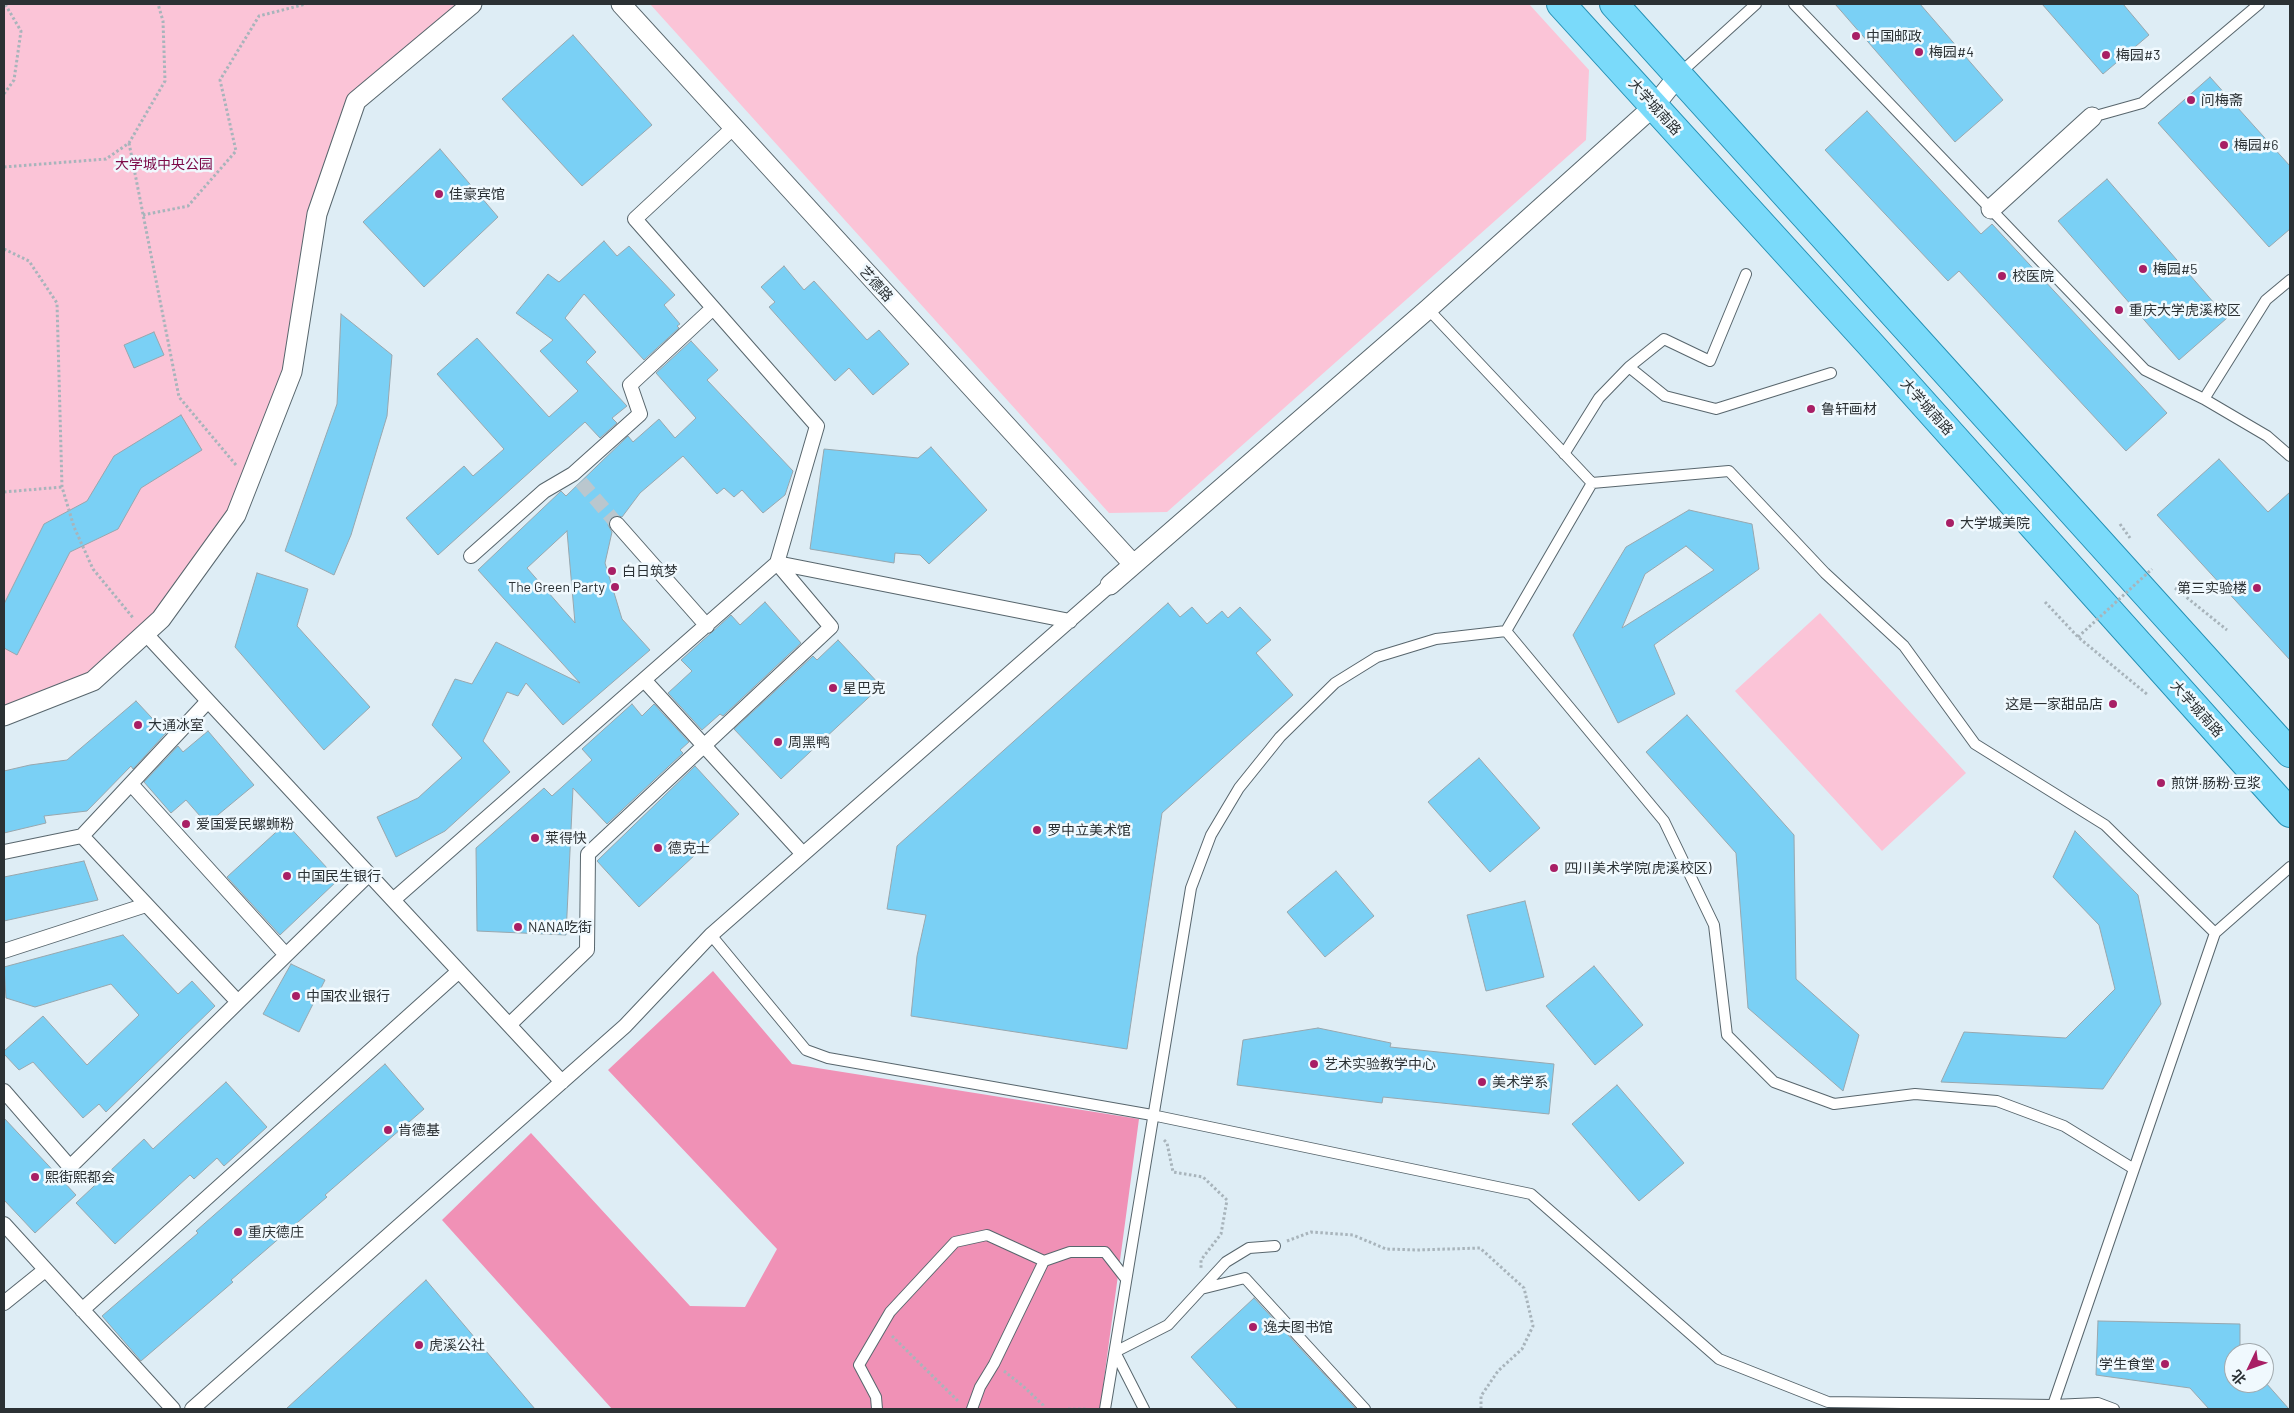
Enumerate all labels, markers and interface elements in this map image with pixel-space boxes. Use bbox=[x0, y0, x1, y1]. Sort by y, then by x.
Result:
place label: 中国邮政 bbox=[1866, 28, 1922, 44]
marker: 中国邮政 bbox=[1850, 30, 1862, 42]
place label: 梅园#4 bbox=[1929, 44, 1974, 60]
marker: 梅园#4 bbox=[1913, 46, 1925, 58]
place label: 梅园#3 bbox=[2116, 47, 2160, 63]
marker: 梅园#3 bbox=[2100, 49, 2112, 61]
street label: 大学城南路 bbox=[1625, 75, 1685, 139]
place label: 问梅斋 bbox=[2201, 92, 2243, 108]
marker: 问梅斋 bbox=[2185, 94, 2197, 106]
place label: 梅园#6 bbox=[2234, 137, 2278, 153]
marker: 梅园#6 bbox=[2218, 139, 2230, 151]
park label: 大学城中央公园 bbox=[115, 156, 213, 172]
place label: 佳豪宾馆 bbox=[449, 186, 505, 202]
marker: 佳豪宾馆 bbox=[433, 188, 445, 200]
place label: 梅园#5 bbox=[2153, 261, 2197, 277]
street label: 艺德路 bbox=[856, 263, 896, 305]
marker: 梅园#5 bbox=[2137, 263, 2149, 275]
place label: 校医院 bbox=[2012, 268, 2054, 284]
marker: 校医院 bbox=[1996, 270, 2008, 282]
place label: 重庆大学虎溪校区 bbox=[2129, 302, 2241, 318]
marker: 重庆大学虎溪校区 bbox=[2113, 304, 2125, 316]
street label: 大学城南路 bbox=[1897, 375, 1957, 439]
place label: 鲁轩画材 bbox=[1821, 401, 1877, 417]
marker: 鲁轩画材 bbox=[1805, 403, 1817, 415]
place label: 大学城美院 bbox=[1960, 515, 2030, 531]
marker: 大学城美院 bbox=[1944, 517, 1956, 529]
place label: 白日筑梦 bbox=[622, 563, 678, 579]
marker: 白日筑梦 bbox=[606, 565, 618, 577]
place label: The Green Party bbox=[508, 579, 605, 595]
place label: 第三实验楼 bbox=[2177, 580, 2247, 596]
marker: The Green Party bbox=[609, 581, 621, 593]
marker: 第三实验楼 bbox=[2251, 582, 2263, 594]
street label: 大学城南路 bbox=[2167, 677, 2227, 741]
place label: 星巴克 bbox=[843, 680, 885, 696]
marker: 星巴克 bbox=[827, 682, 839, 694]
place label: 这是一家甜品店 bbox=[2005, 696, 2103, 712]
marker: 这是一家甜品店 bbox=[2107, 698, 2119, 710]
place label: 大通冰室 bbox=[148, 717, 204, 733]
marker: 大通冰室 bbox=[132, 719, 144, 731]
place label: 周黑鸭 bbox=[788, 734, 830, 750]
marker: 周黑鸭 bbox=[772, 736, 784, 748]
place label: 煎饼·肠粉·豆浆 bbox=[2171, 775, 2261, 791]
marker: 煎饼·肠粉·豆浆 bbox=[2155, 777, 2167, 789]
place label: 爱国爱民螺蛳粉 bbox=[196, 816, 294, 832]
marker: 爱国爱民螺蛳粉 bbox=[180, 818, 192, 830]
place label: 罗中立美术馆 bbox=[1047, 822, 1131, 838]
marker: 罗中立美术馆 bbox=[1031, 824, 1043, 836]
place label: 莱得快 bbox=[545, 830, 587, 846]
marker: 莱得快 bbox=[529, 832, 541, 844]
place label: 德克士 bbox=[668, 840, 710, 856]
marker: 德克士 bbox=[652, 842, 664, 854]
place label: 四川美术学院(虎溪校区) bbox=[1564, 860, 1711, 876]
marker: 四川美术学院(虎溪校区) bbox=[1548, 862, 1560, 874]
place label: 中国民生银行 bbox=[297, 868, 381, 884]
marker: 中国民生银行 bbox=[281, 870, 293, 882]
place label: NANA吃街 bbox=[528, 919, 592, 935]
marker: NANA吃街 bbox=[512, 921, 524, 933]
place label: 中国农业银行 bbox=[306, 988, 390, 1004]
marker: 中国农业银行 bbox=[290, 990, 302, 1002]
place label: 艺术实验教学中心 bbox=[1324, 1056, 1436, 1072]
marker: 艺术实验教学中心 bbox=[1308, 1058, 1320, 1070]
place label: 美术学系 bbox=[1492, 1074, 1548, 1090]
marker: 美术学系 bbox=[1476, 1076, 1488, 1088]
place label: 肯德基 bbox=[398, 1122, 440, 1138]
marker: 肯德基 bbox=[382, 1124, 394, 1136]
place label: 熙街熙都会 bbox=[45, 1169, 115, 1185]
marker: 熙街熙都会 bbox=[29, 1171, 41, 1183]
place label: 重庆德庄 bbox=[248, 1224, 304, 1240]
marker: 重庆德庄 bbox=[232, 1226, 244, 1238]
place label: 逸夫图书馆 bbox=[1263, 1319, 1333, 1335]
marker: 逸夫图书馆 bbox=[1247, 1321, 1259, 1333]
place label: 虎溪公社 bbox=[429, 1337, 485, 1353]
marker: 虎溪公社 bbox=[413, 1339, 425, 1351]
north arrow bbox=[2224, 1343, 2274, 1393]
place label: 学生食堂 bbox=[2099, 1356, 2155, 1372]
marker: 学生食堂 bbox=[2159, 1358, 2171, 1370]
text: 北 bbox=[2227, 1367, 2249, 1389]

